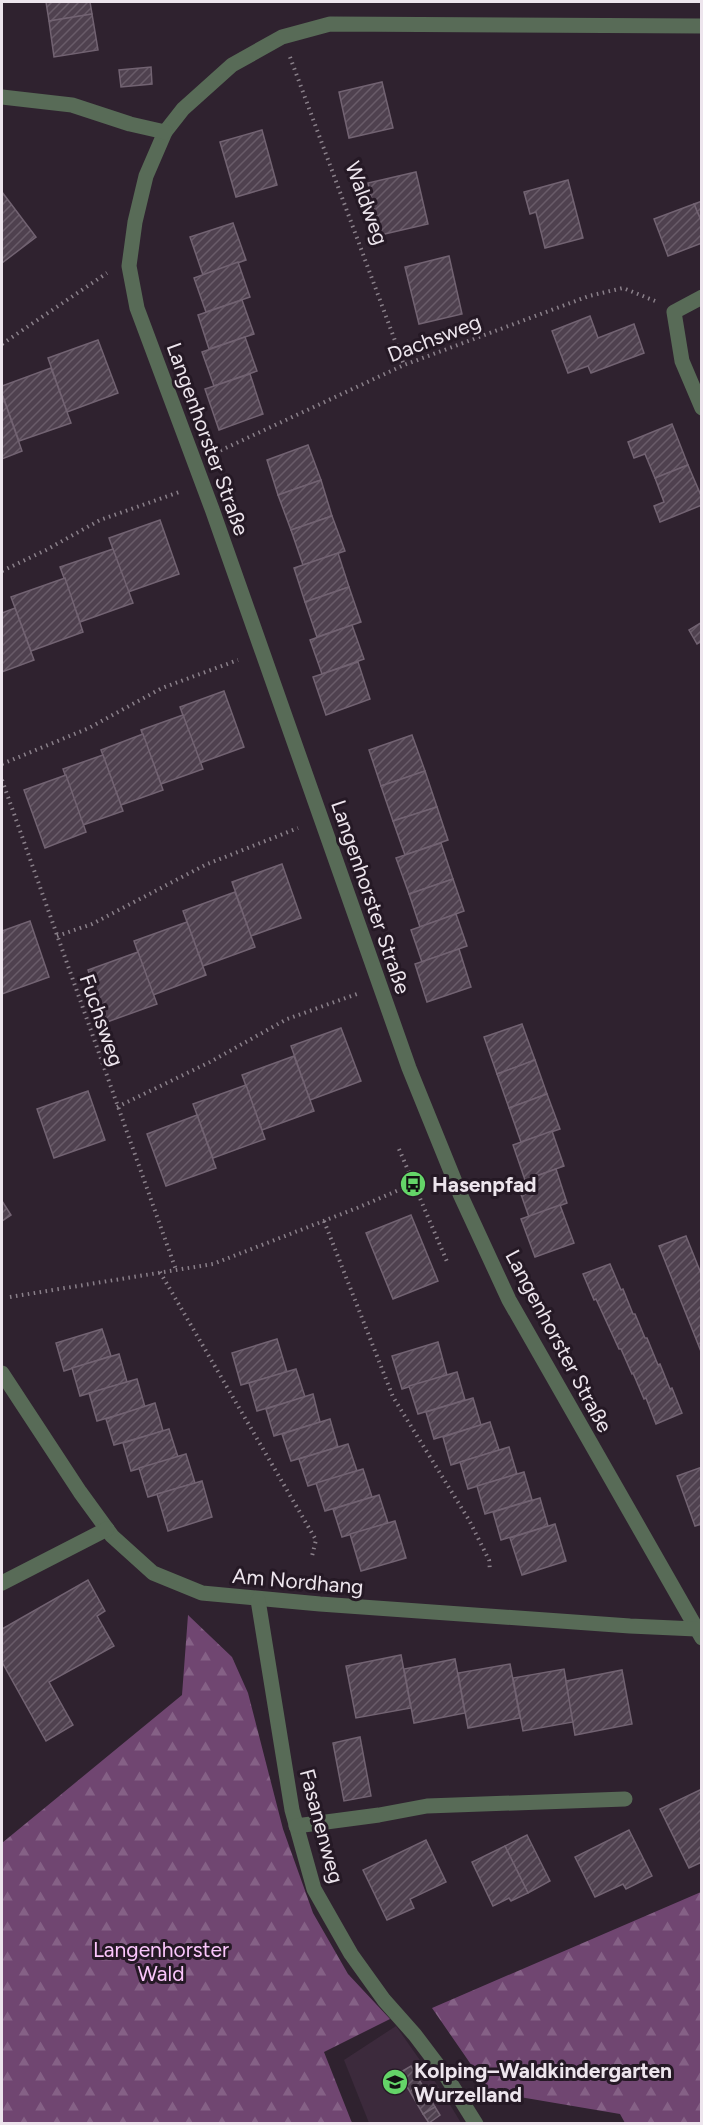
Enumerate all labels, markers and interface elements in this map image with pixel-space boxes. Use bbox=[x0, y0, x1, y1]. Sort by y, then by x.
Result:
street label: Waldweg bbox=[340, 158, 394, 248]
street label: Dachsweg bbox=[384, 309, 484, 367]
street label: Langenhorster Straße bbox=[161, 339, 255, 539]
street label: Langenhorster Straße bbox=[326, 797, 416, 997]
street label: Fuchsweg bbox=[75, 971, 129, 1069]
bus stop icon: Hasenpfad bbox=[398, 1169, 428, 1199]
place label: Hasenpfad bbox=[432, 1172, 537, 1197]
street label: Langenhorster Straße bbox=[500, 1245, 618, 1437]
street label: Am Nordhang bbox=[231, 1563, 365, 1599]
street label: Fasanenweg bbox=[295, 1766, 349, 1886]
park label: Langenhorster Wald bbox=[93, 1937, 229, 1986]
place label: Kolping–Waldkindergarten Wurzelland bbox=[414, 2058, 672, 2107]
school or university icon: Kolping–Waldkindergarten Wurzelland bbox=[380, 2067, 410, 2097]

